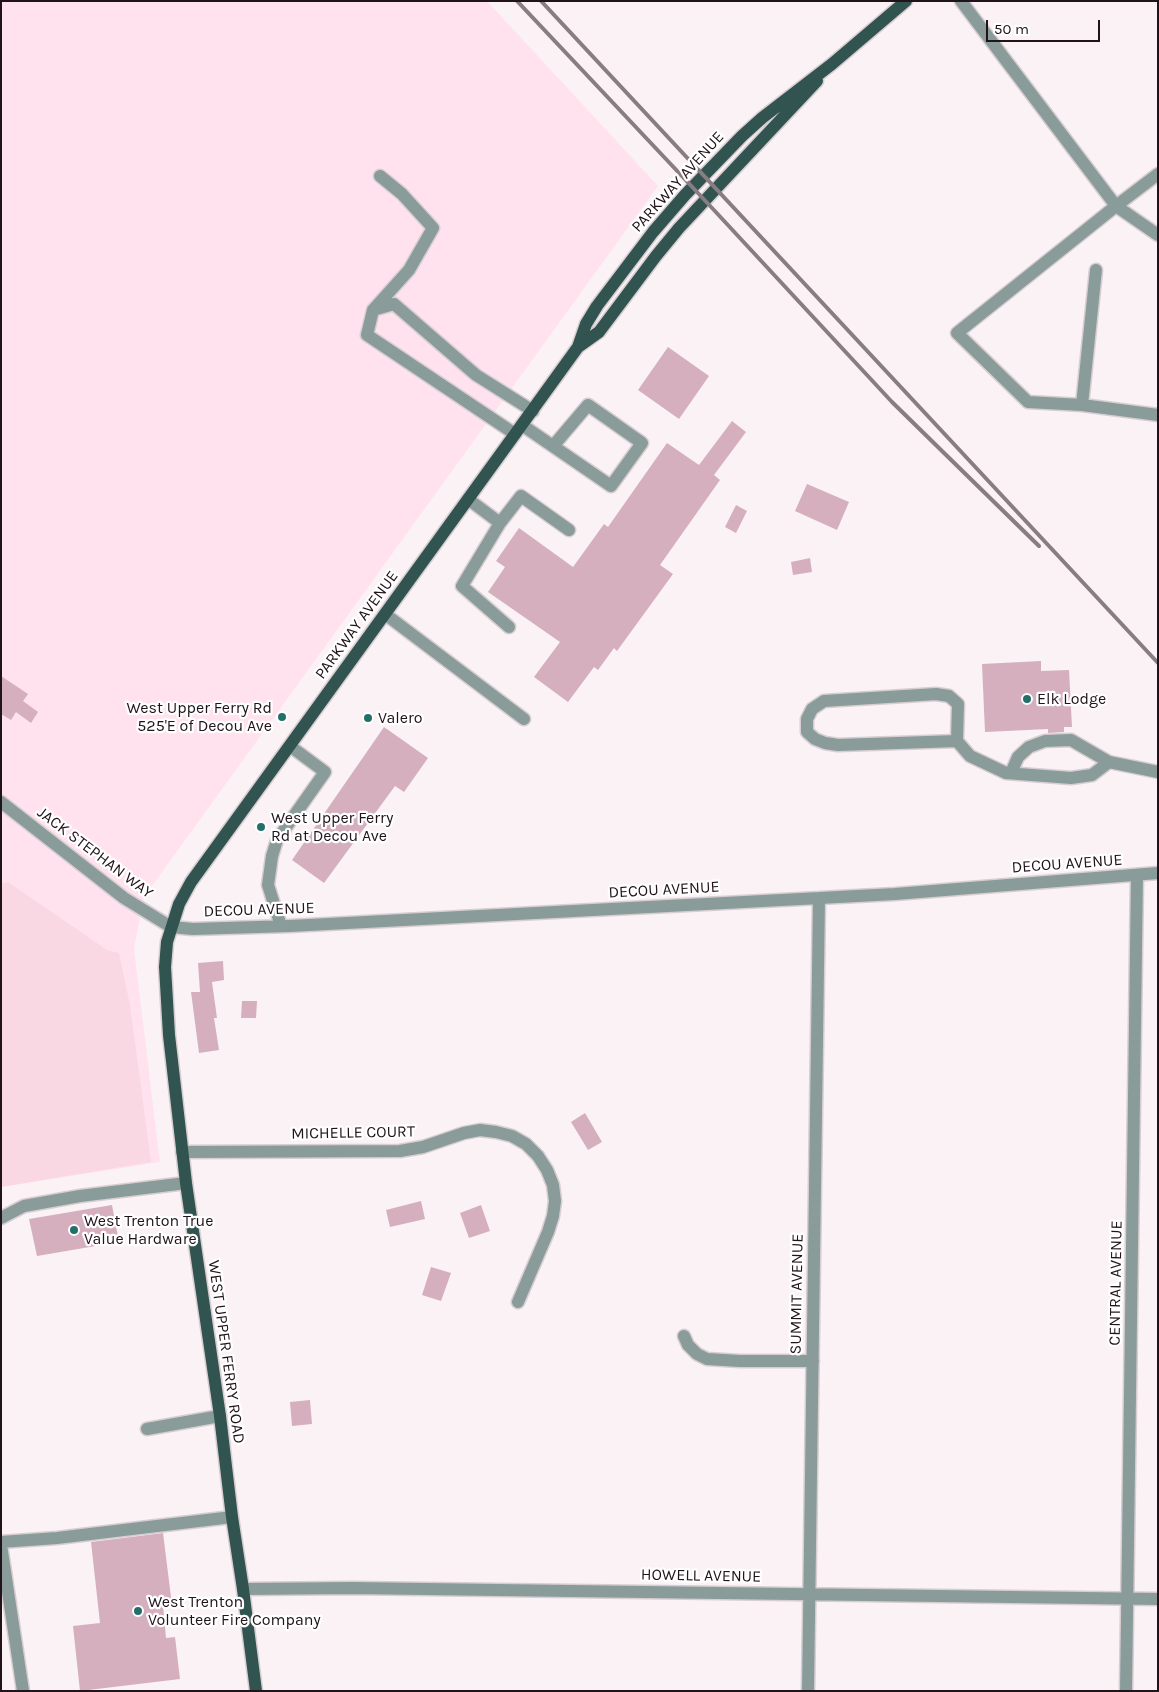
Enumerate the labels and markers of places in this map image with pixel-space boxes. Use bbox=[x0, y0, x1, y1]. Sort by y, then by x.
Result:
place label: Elk Lodge bbox=[1037, 689, 1106, 709]
marker: Elk Lodge bbox=[1021, 693, 1033, 705]
place label: West Upper Ferry Rd 525'E of Decou Ave bbox=[127, 698, 272, 736]
place label: Valero bbox=[378, 708, 423, 728]
marker: West Upper Ferry Rd 525'E of Decou Ave bbox=[276, 711, 288, 723]
marker: Valero bbox=[362, 712, 374, 724]
place label: West Upper Ferry Rd at Decou Ave bbox=[271, 808, 393, 846]
marker: West Upper Ferry Rd at Decou Ave bbox=[255, 821, 267, 833]
place label: West Trenton True Value Hardware bbox=[84, 1211, 213, 1249]
marker: West Trenton True Value Hardware bbox=[68, 1224, 80, 1236]
place label: West Trenton Volunteer Fire Company bbox=[148, 1592, 321, 1630]
marker: West Trenton Volunteer Fire Company bbox=[132, 1605, 144, 1617]

